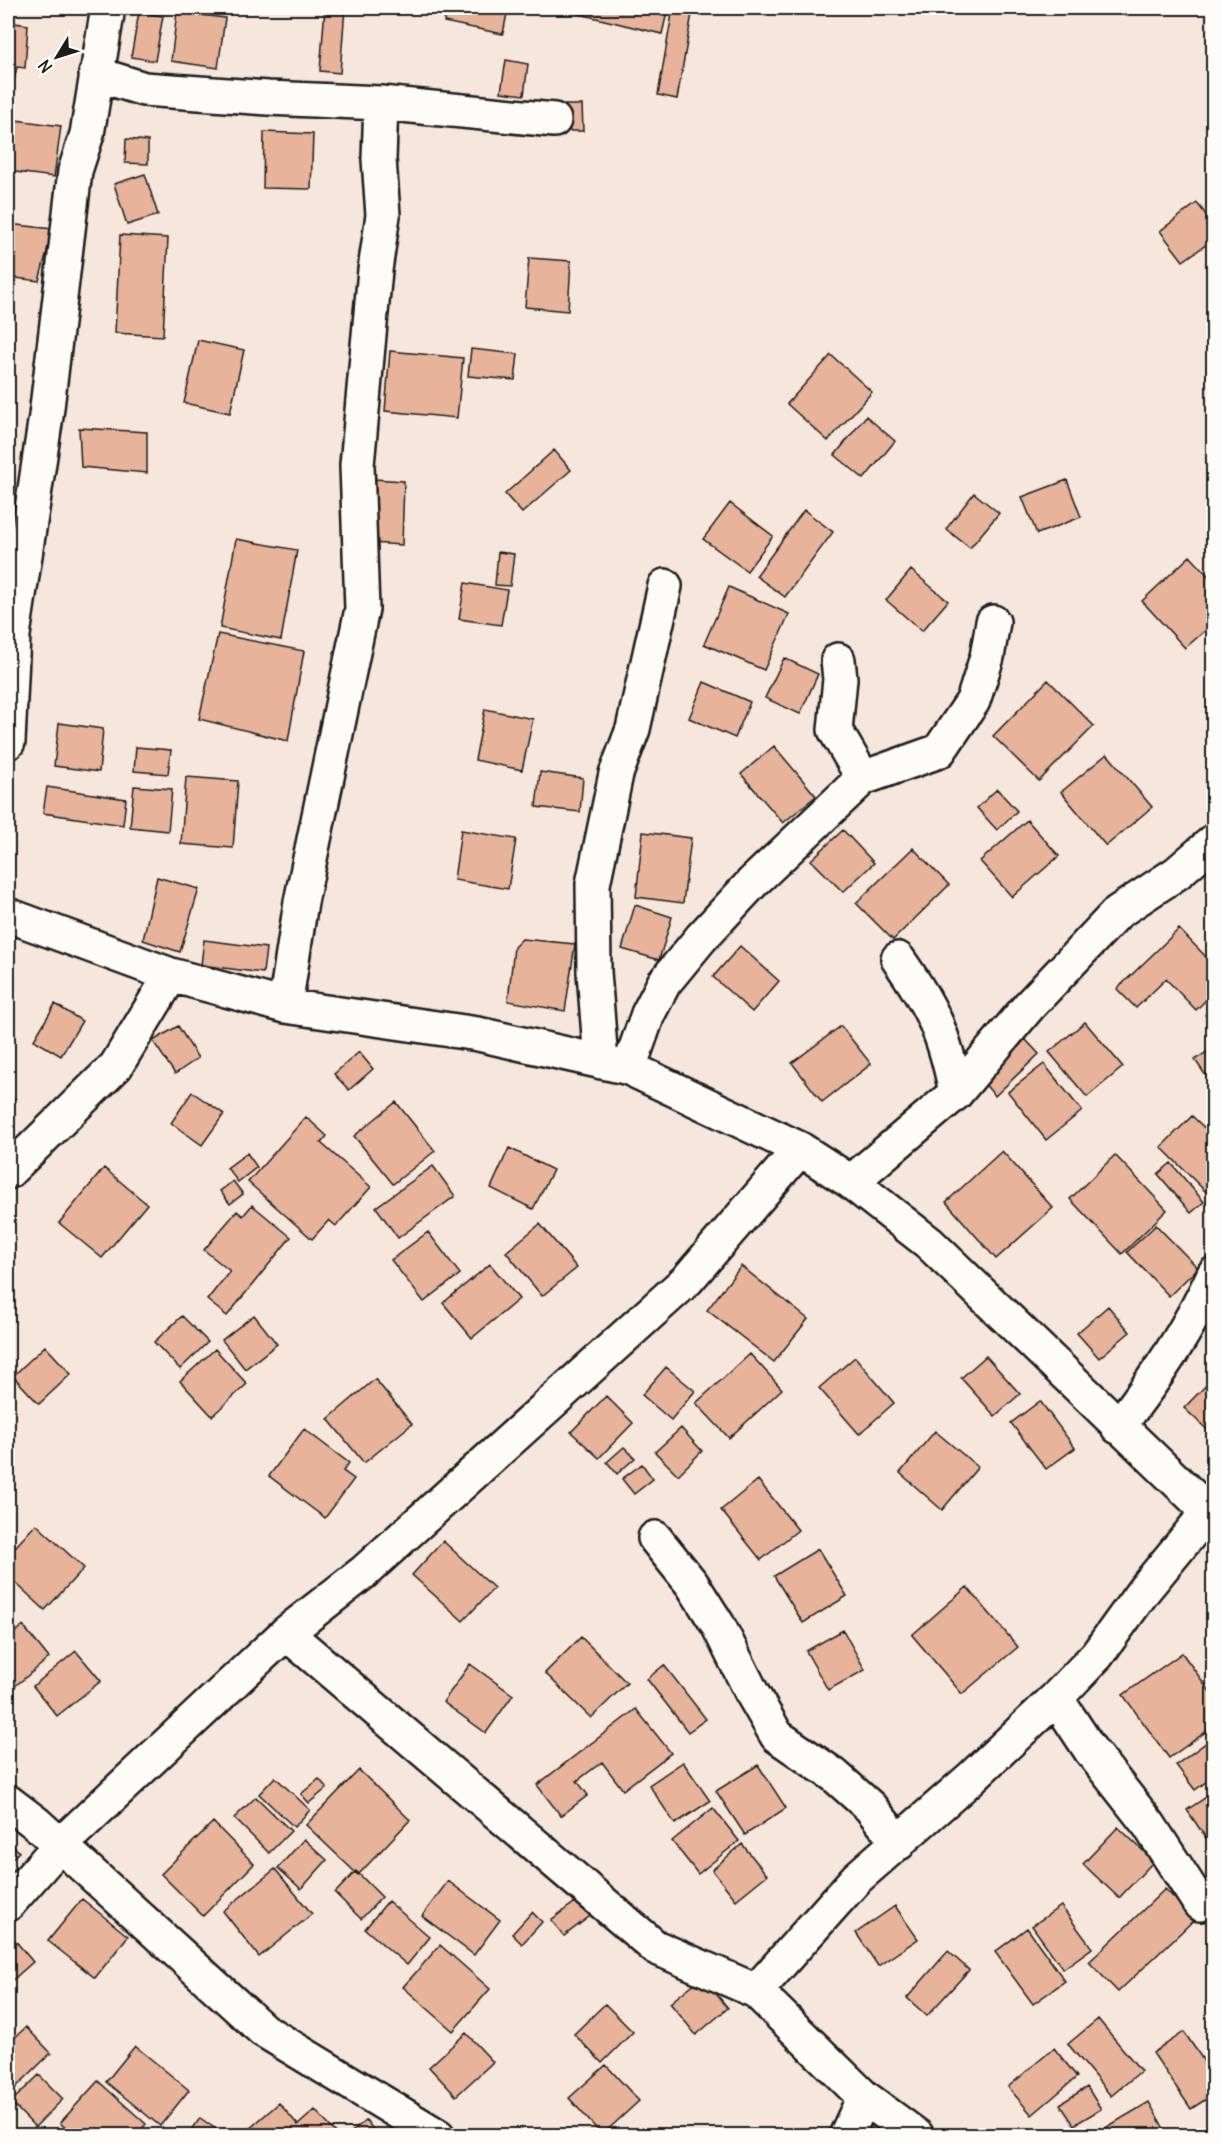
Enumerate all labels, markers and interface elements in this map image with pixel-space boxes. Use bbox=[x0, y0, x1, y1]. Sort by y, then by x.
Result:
north arrow bbox=[27, 27, 87, 87]
text: N bbox=[34, 56, 56, 77]

